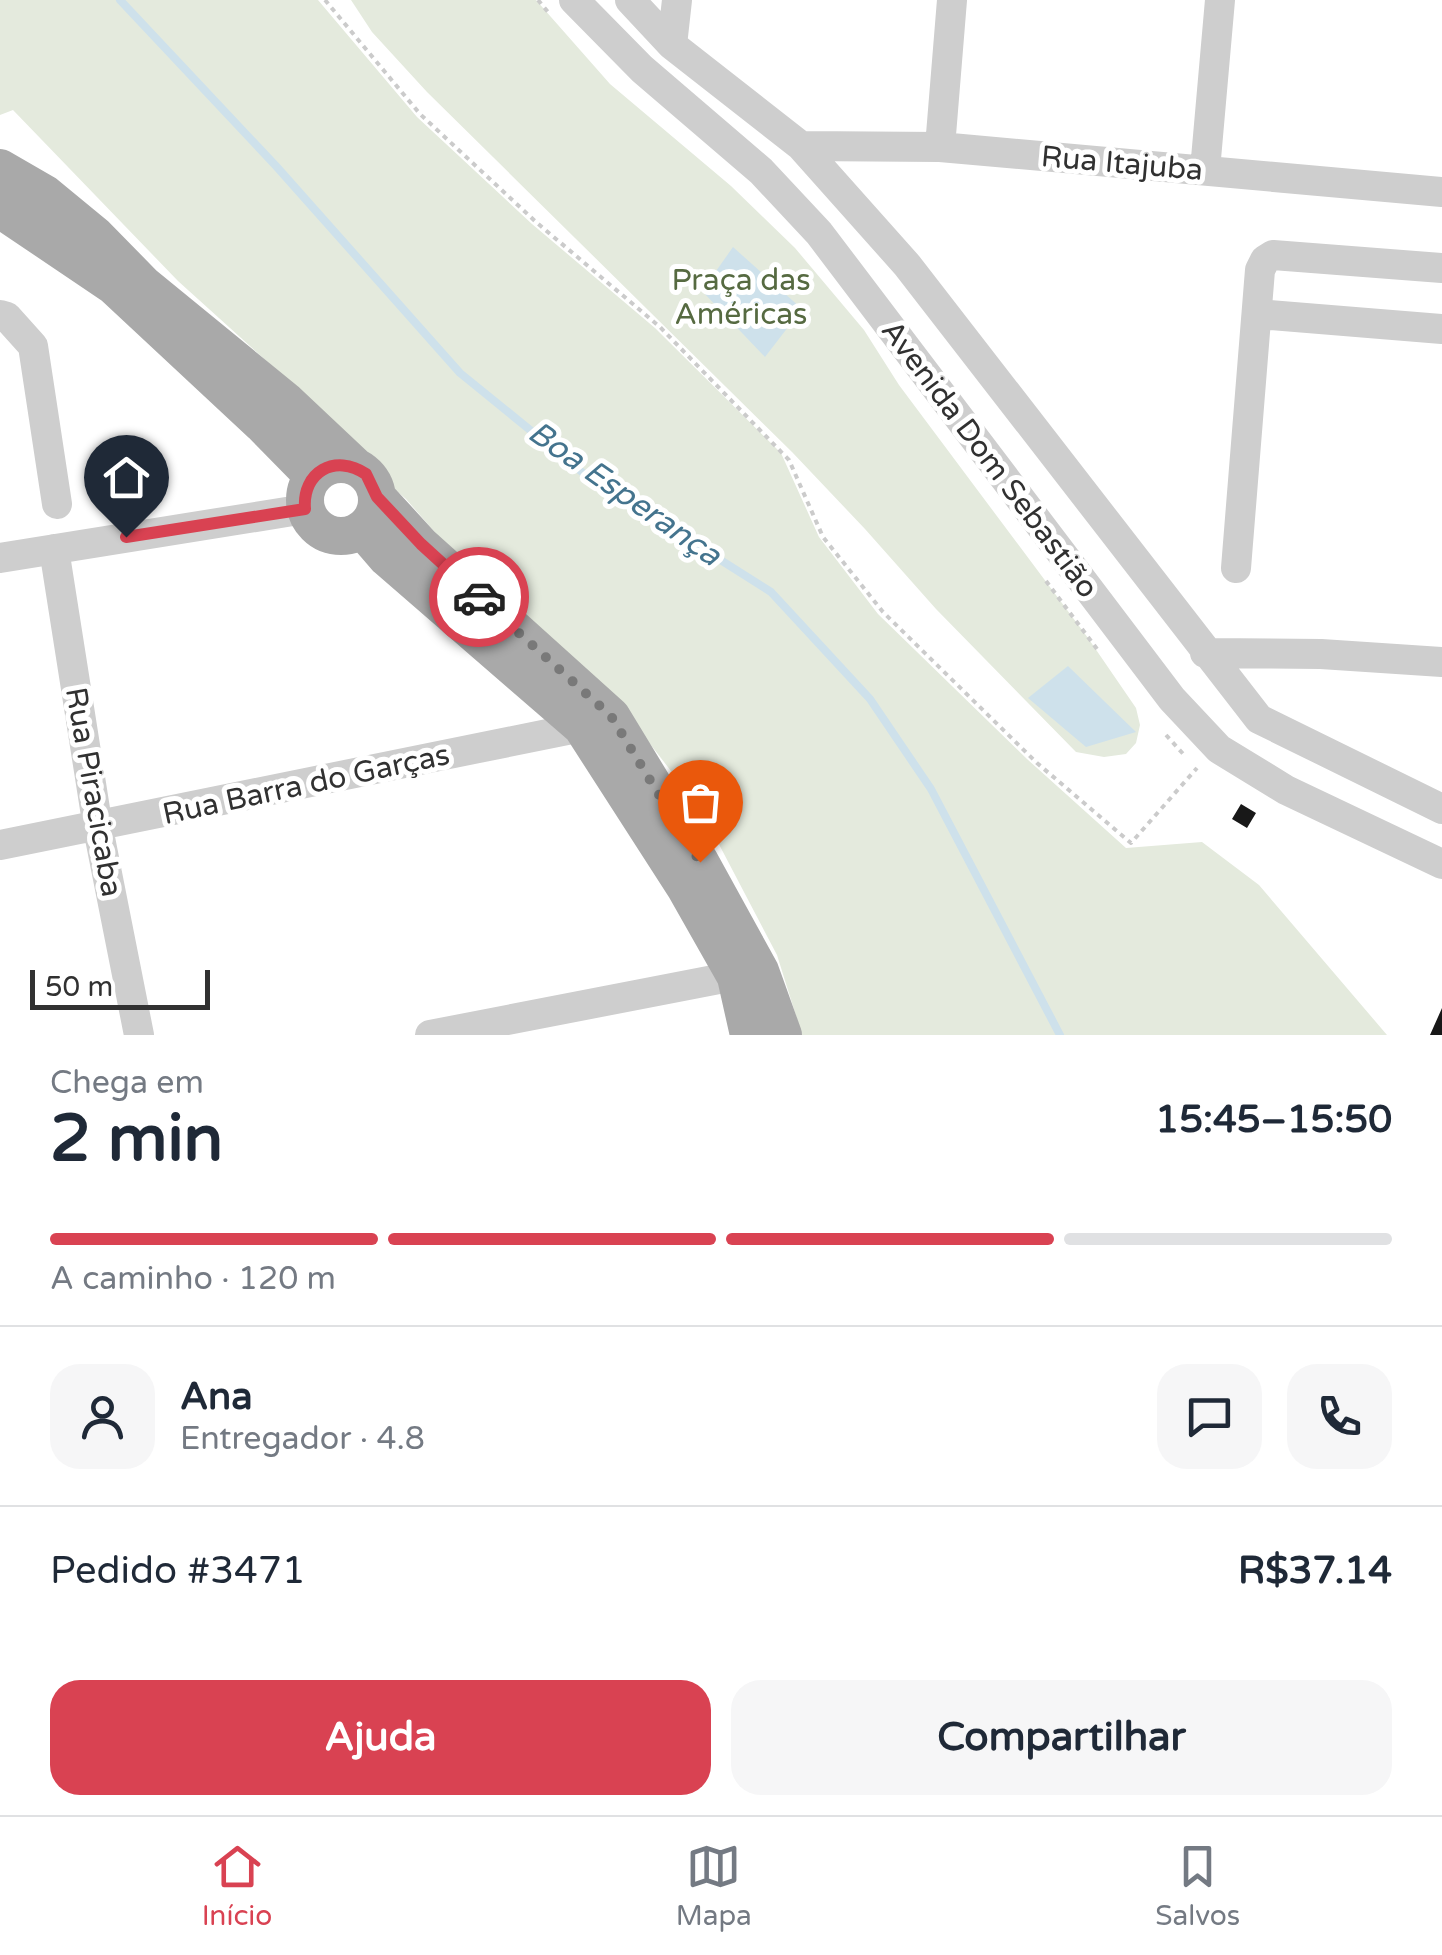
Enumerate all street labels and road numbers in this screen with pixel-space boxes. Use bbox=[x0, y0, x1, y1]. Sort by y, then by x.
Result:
street label: Rua Itajuba bbox=[1039, 138, 1205, 189]
street label: Avenida Dom Sebastião bbox=[873, 313, 1106, 606]
street label: Rua Piracicaba bbox=[57, 684, 130, 900]
street label: Rua Barra do Garças bbox=[159, 736, 453, 833]

